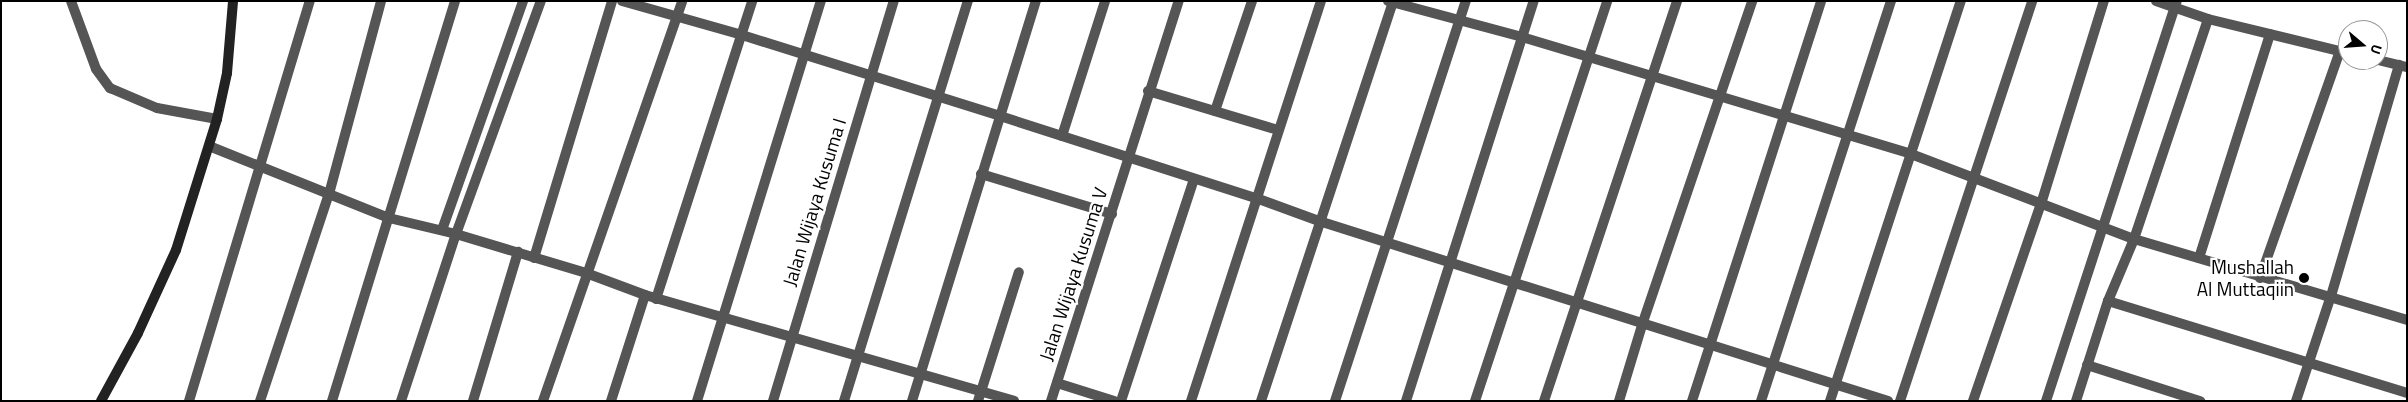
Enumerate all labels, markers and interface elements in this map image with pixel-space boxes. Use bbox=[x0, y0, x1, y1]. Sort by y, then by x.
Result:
north arrow bbox=[2338, 20, 2388, 70]
text: U bbox=[2365, 42, 2388, 57]
street label: Jalan Wijaya Kusuma I bbox=[778, 115, 850, 289]
street label: Jalan Wijaya Kusuma V bbox=[1034, 184, 1112, 364]
place label: Mushallah Al Muttaqiin bbox=[2197, 256, 2294, 300]
marker: Mushallah Al Muttaqiin bbox=[2298, 272, 2310, 284]

